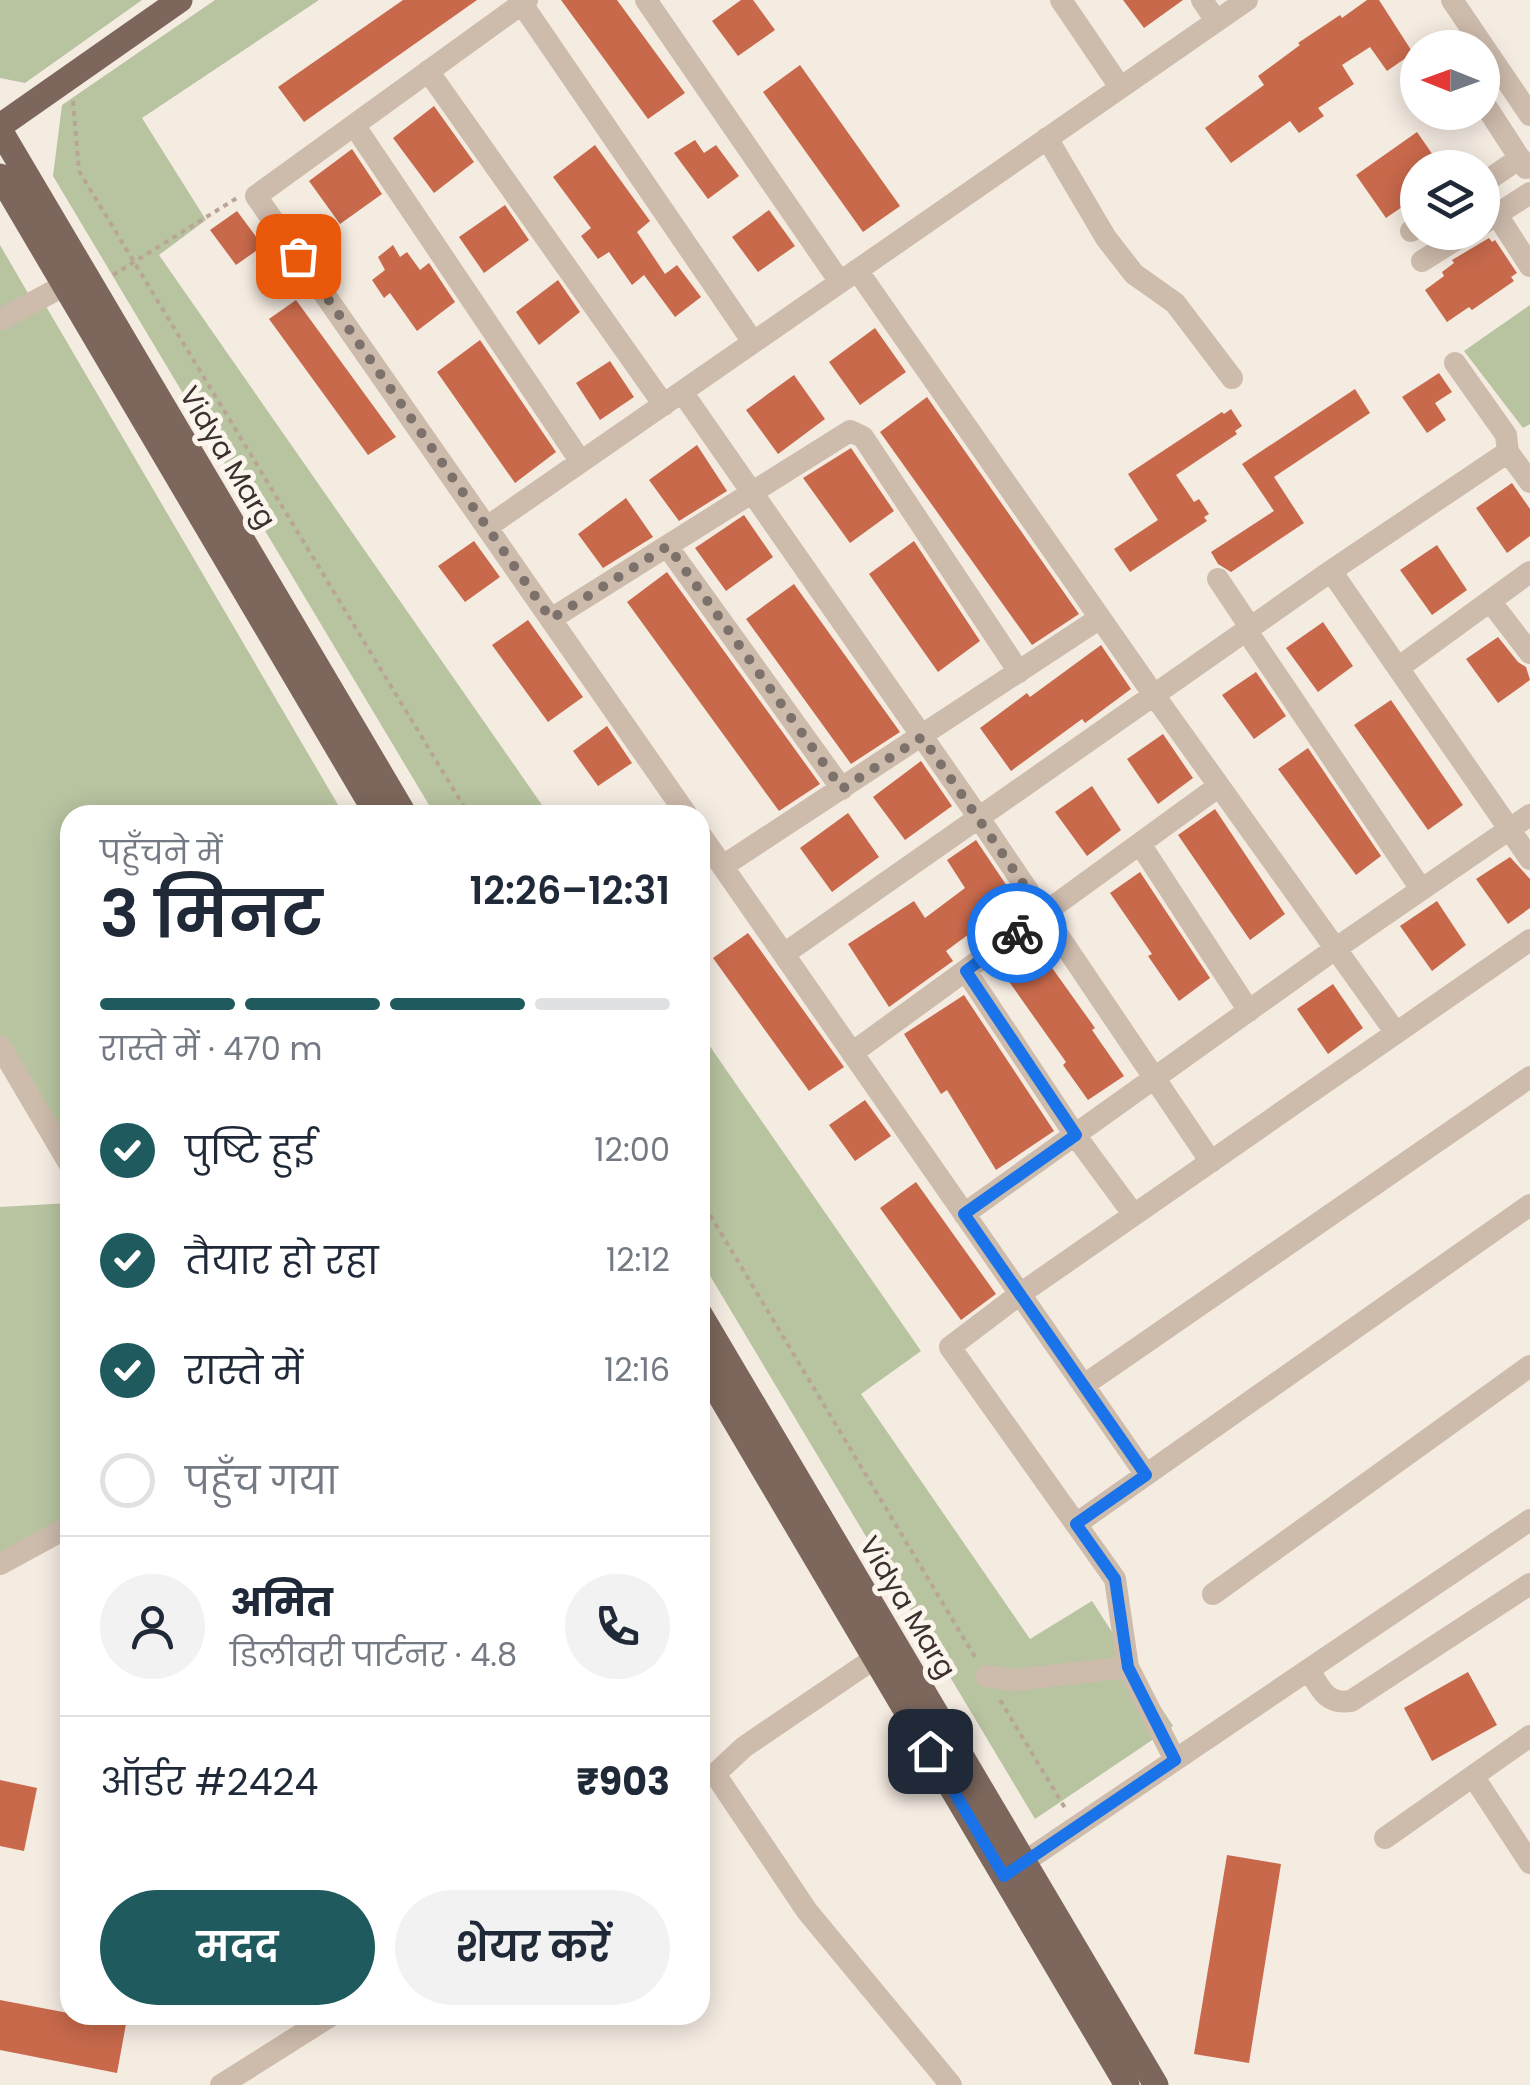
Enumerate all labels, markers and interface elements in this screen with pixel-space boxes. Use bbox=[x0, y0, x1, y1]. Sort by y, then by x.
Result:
north arrow bbox=[1400, 30, 1500, 130]
map controls bbox=[1400, 30, 1500, 250]
button: layers bbox=[1400, 150, 1500, 250]
pin bbox=[256, 214, 341, 299]
icon: bag bbox=[271, 229, 326, 284]
street label: Vidya Marg bbox=[170, 379, 285, 536]
text: पहुँचने में bbox=[100, 830, 222, 875]
text: 12:26–12:31 bbox=[470, 864, 670, 917]
text: 3 मिनट bbox=[100, 869, 323, 960]
courier bbox=[967, 883, 1067, 983]
icon: bike bbox=[990, 906, 1045, 961]
text: रास्ते में · 470 m bbox=[100, 1026, 322, 1071]
icon: check bbox=[100, 1123, 155, 1178]
text: पुष्टि हुई bbox=[185, 1124, 315, 1177]
text: 12:00 bbox=[594, 1127, 670, 1172]
icon: check bbox=[100, 1233, 155, 1288]
text: तैयार हो रहा bbox=[185, 1234, 378, 1287]
text: 12:12 bbox=[606, 1237, 670, 1282]
icon: check bbox=[100, 1343, 155, 1398]
text: रास्ते में bbox=[185, 1344, 303, 1397]
text: 12:16 bbox=[604, 1347, 670, 1392]
text: पहुँच गया bbox=[185, 1454, 338, 1507]
street label: Vidya Marg bbox=[850, 1529, 965, 1686]
button: person bbox=[100, 1574, 205, 1679]
button: phone bbox=[565, 1574, 670, 1679]
text: अमित bbox=[230, 1576, 333, 1629]
text: डिलीवरी पार्टनर · 4.8 bbox=[230, 1632, 517, 1677]
pin bbox=[888, 1709, 973, 1794]
icon: home bbox=[903, 1724, 958, 1779]
text: ऑर्डर #2424 bbox=[100, 1755, 318, 1808]
text: ₹903 bbox=[576, 1755, 670, 1808]
button: मदद bbox=[100, 1890, 375, 2005]
button: शेयर करें bbox=[395, 1890, 670, 2005]

